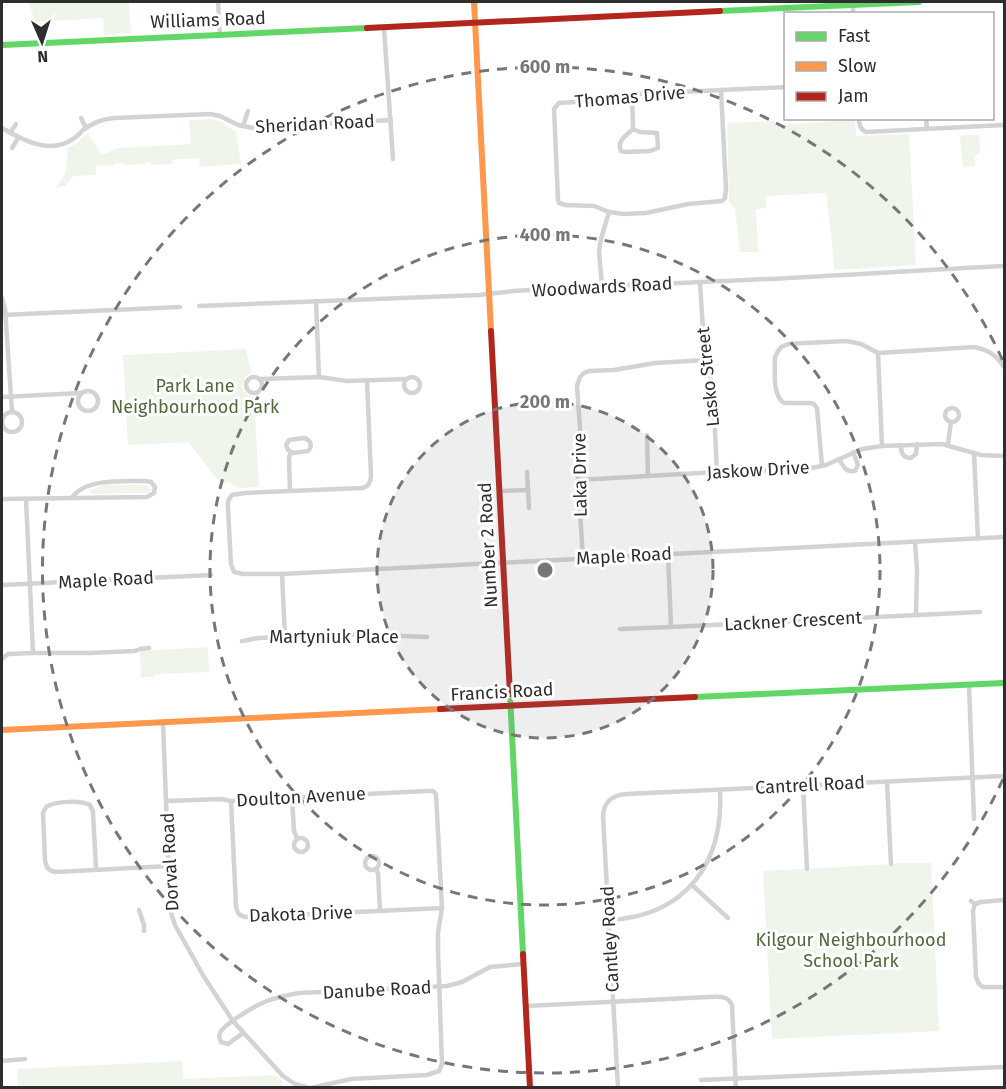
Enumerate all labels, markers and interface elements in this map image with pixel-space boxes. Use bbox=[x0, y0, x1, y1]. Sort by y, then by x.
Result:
street label: Williams Road bbox=[150, 7, 266, 33]
north arrow bbox=[12, 12, 72, 72]
legend bbox=[784, 12, 994, 120]
text: Fast bbox=[838, 25, 871, 47]
text: N bbox=[37, 47, 49, 66]
text: Slow bbox=[838, 55, 877, 77]
text: 600 m bbox=[520, 56, 570, 78]
street label: Thomas Drive bbox=[574, 81, 686, 113]
text: Jam bbox=[838, 85, 869, 107]
street label: Sheridan Road bbox=[255, 110, 375, 138]
text: 400 m bbox=[520, 224, 570, 246]
street label: Woodwards Road bbox=[531, 272, 673, 302]
street label: Lasko Street bbox=[692, 326, 724, 428]
park label: Park Lane Neighbourhood Park bbox=[111, 375, 280, 418]
text: 200 m bbox=[520, 391, 570, 413]
street label: Laka Drive bbox=[568, 433, 592, 517]
street label: Jaskow Drive bbox=[706, 456, 810, 484]
street label: Number 2 Road bbox=[474, 482, 502, 608]
street label: Maple Road bbox=[576, 543, 672, 569]
centre of rings bbox=[535, 560, 555, 580]
street label: Maple Road bbox=[58, 567, 154, 593]
street label: Lackner Crescent bbox=[724, 606, 863, 636]
street label: Martyniuk Place bbox=[269, 626, 399, 648]
street label: Francis Road bbox=[450, 678, 554, 706]
street label: Cantrell Road bbox=[755, 771, 865, 799]
street label: Doulton Avenue bbox=[236, 783, 366, 811]
street label: Dorval Road bbox=[156, 812, 184, 912]
street label: Cantley Road bbox=[596, 885, 624, 993]
street label: Dakota Drive bbox=[249, 901, 353, 927]
park label: Kilgour Neighbourhood School Park bbox=[756, 929, 946, 972]
street label: Danube Road bbox=[322, 976, 432, 1004]

